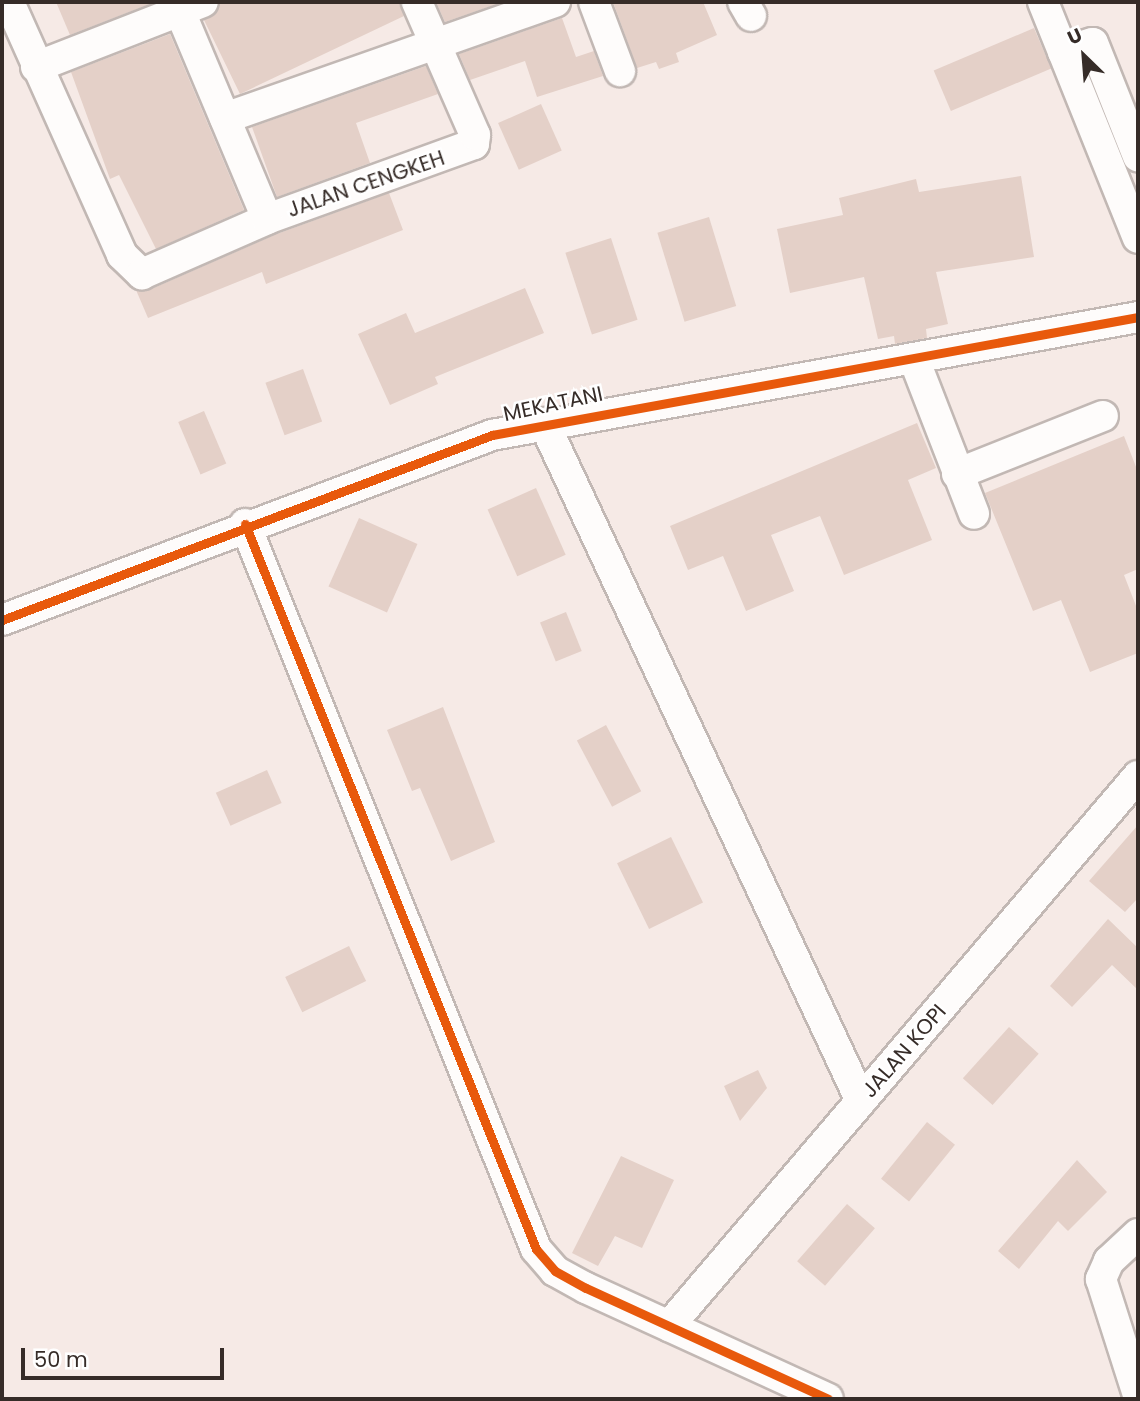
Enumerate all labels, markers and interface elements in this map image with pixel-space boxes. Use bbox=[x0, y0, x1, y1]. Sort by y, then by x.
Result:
north arrow bbox=[1049, 21, 1119, 91]
text: U bbox=[1063, 21, 1087, 52]
street label: JALAN CENGKEH bbox=[284, 145, 448, 223]
street label: MEKATANI bbox=[501, 381, 605, 427]
street label: JALAN KOPI bbox=[857, 999, 951, 1103]
scale bar bbox=[24, 1334, 228, 1378]
text: 50 m bbox=[34, 1345, 88, 1374]

